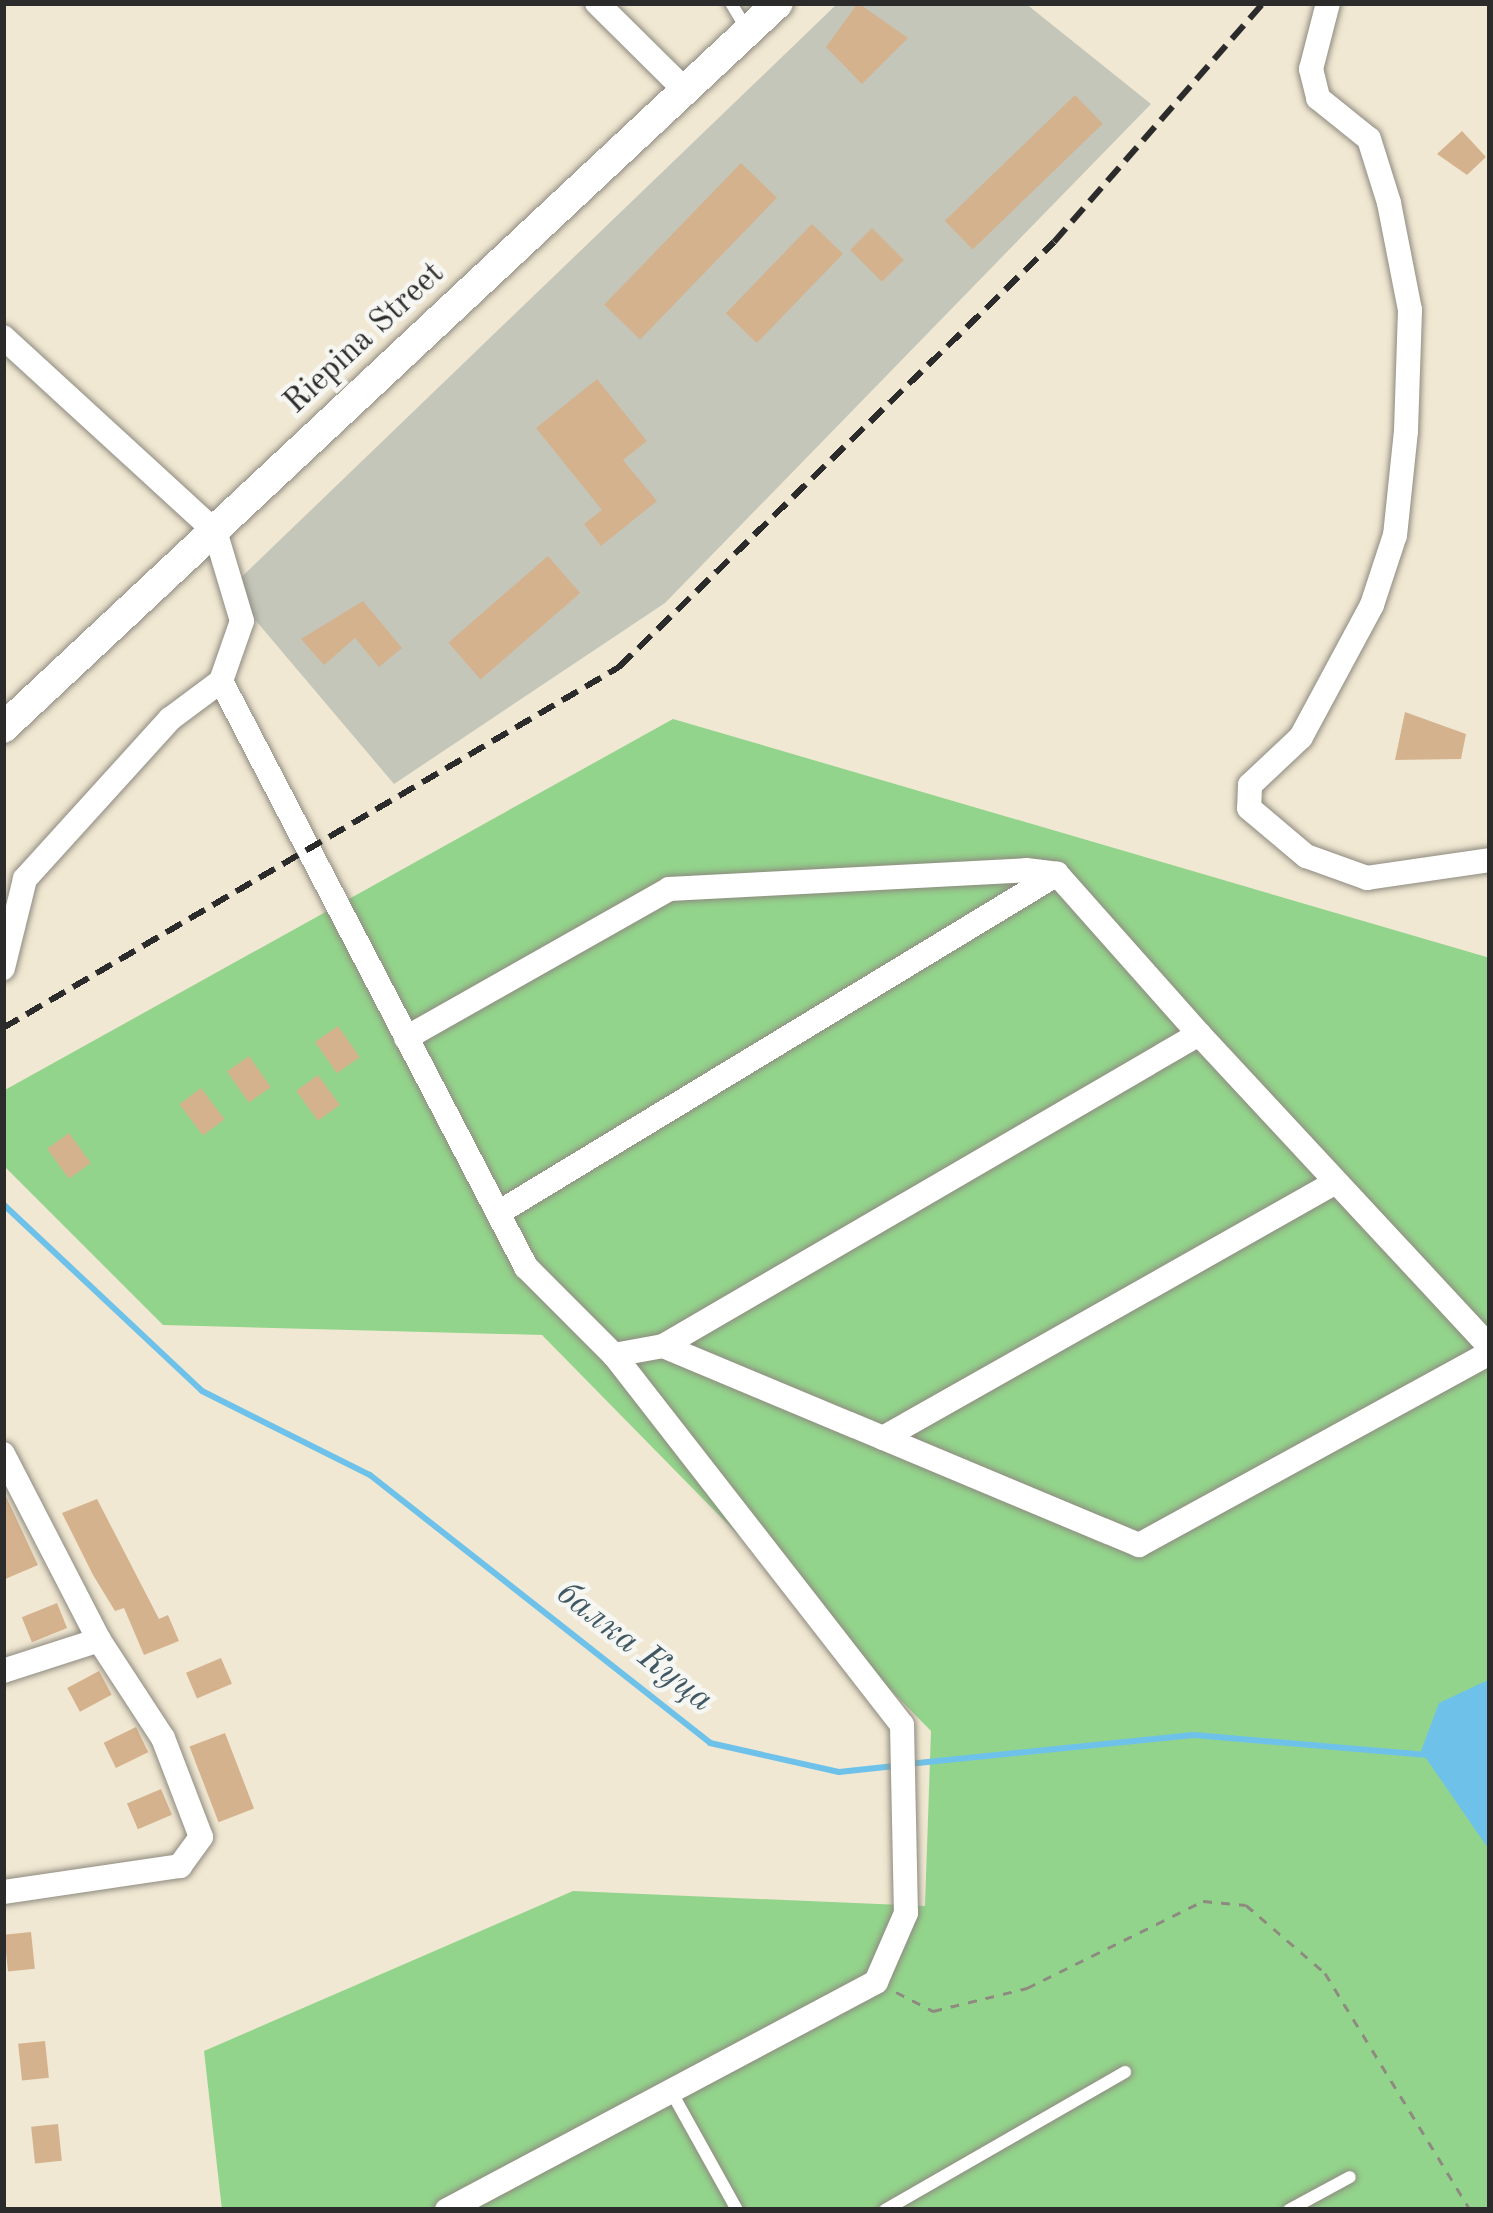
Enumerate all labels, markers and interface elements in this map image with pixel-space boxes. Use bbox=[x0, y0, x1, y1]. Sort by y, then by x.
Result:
street label: Riepina Street bbox=[277, 255, 453, 423]
water label: балка Куца bbox=[547, 1573, 721, 1723]

